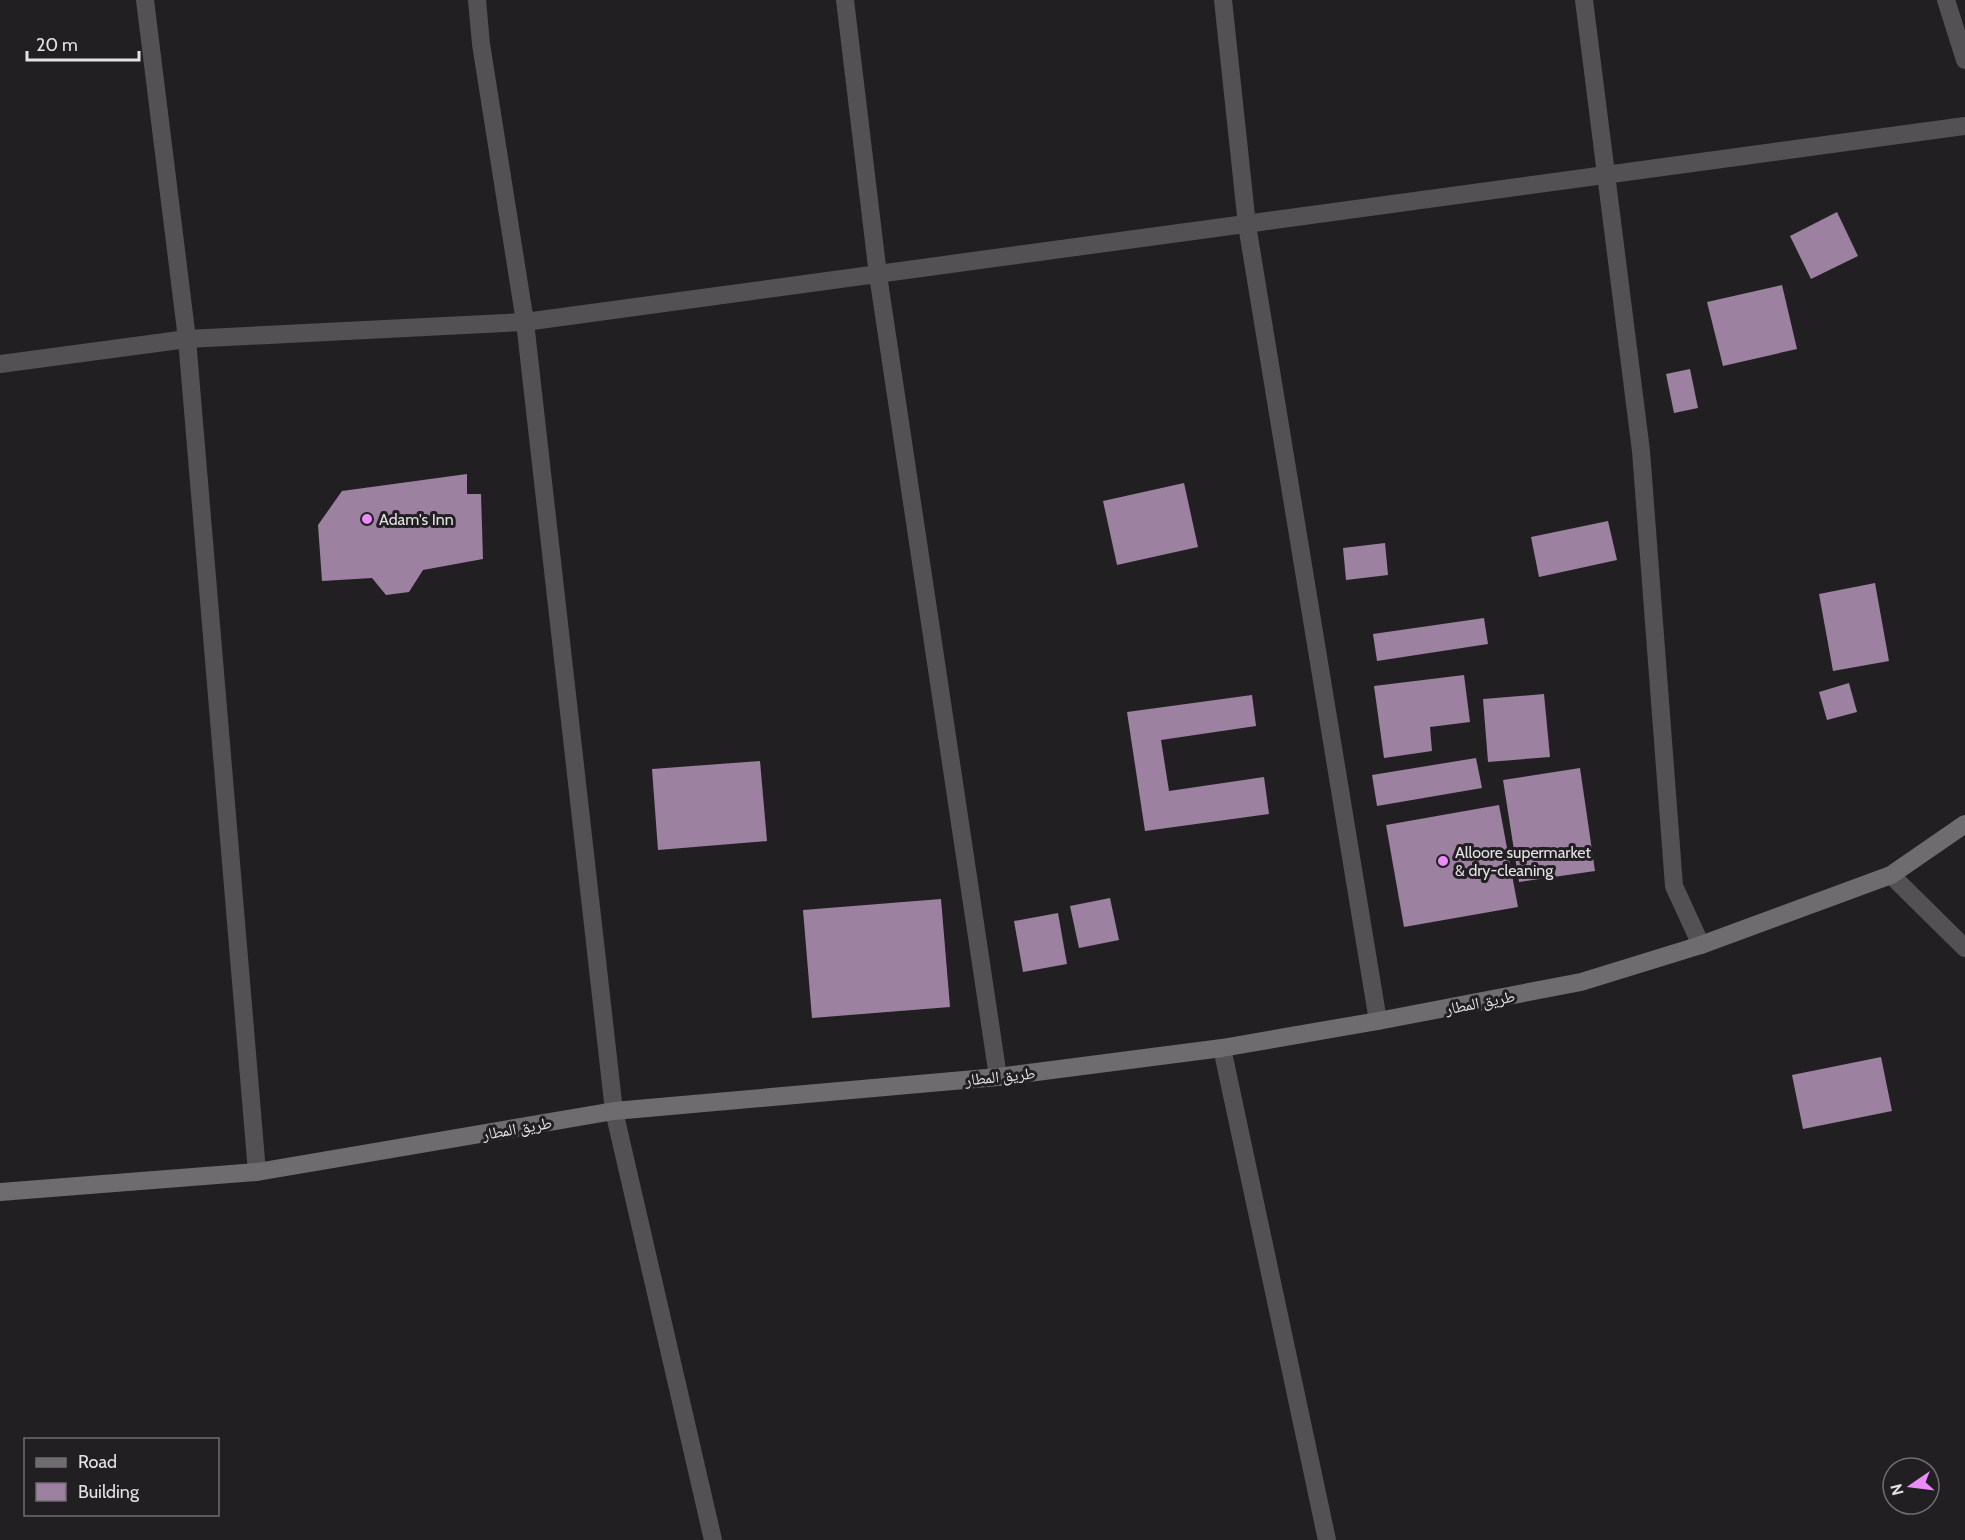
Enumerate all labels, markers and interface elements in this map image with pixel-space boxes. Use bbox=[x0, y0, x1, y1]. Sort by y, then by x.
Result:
scale bar bbox=[27, 24, 140, 62]
text: 20 m bbox=[36, 34, 78, 56]
place label: Adam's Inn bbox=[379, 510, 454, 529]
marker: Adam's Inn bbox=[360, 512, 374, 526]
place label: Alloore supermarket & dry-cleaning bbox=[1455, 843, 1591, 880]
marker: Alloore supermarket & dry-cleaning bbox=[1436, 854, 1450, 868]
street label: طريق المطار bbox=[1443, 986, 1517, 1020]
street label: طريق المطار bbox=[963, 1063, 1036, 1091]
street label: طريق المطار bbox=[480, 1113, 554, 1145]
legend bbox=[24, 1438, 219, 1516]
text: Road bbox=[78, 1451, 117, 1473]
north arrow bbox=[1881, 1456, 1941, 1516]
text: Building bbox=[78, 1481, 140, 1503]
text: N bbox=[1886, 1482, 1908, 1497]

